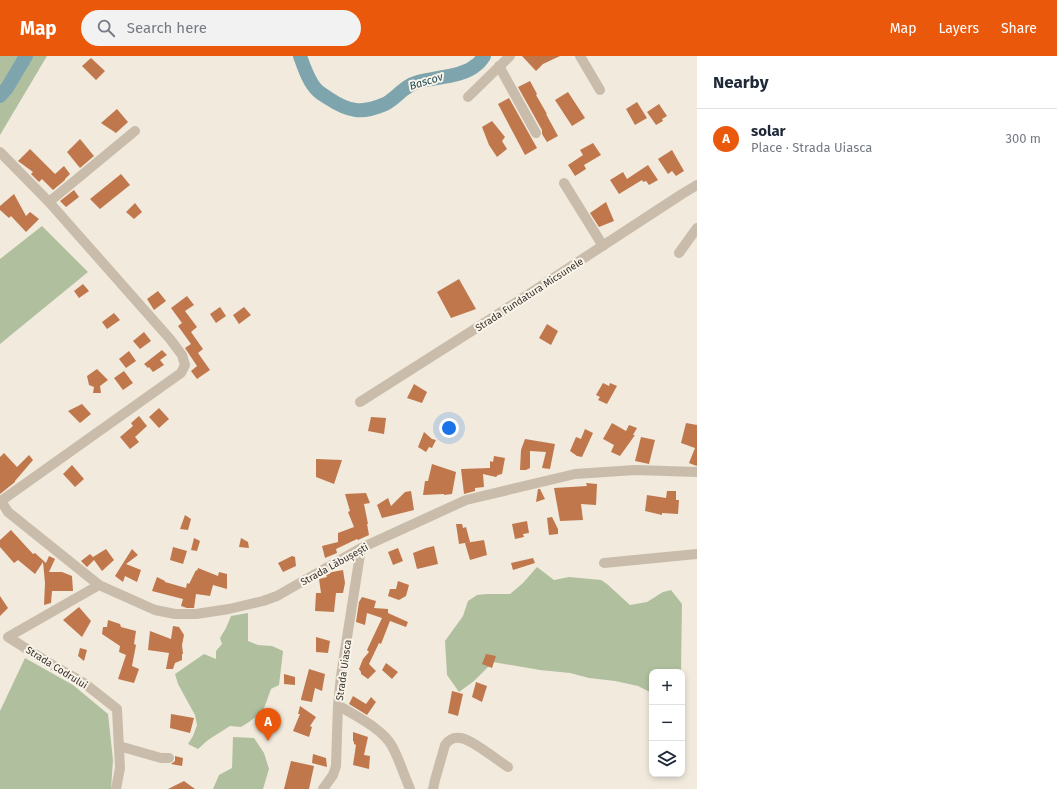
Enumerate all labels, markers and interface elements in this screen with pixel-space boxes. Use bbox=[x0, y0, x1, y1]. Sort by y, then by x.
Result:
search box bbox=[81, 10, 361, 46]
text: Map bbox=[20, 17, 57, 40]
icon: search bbox=[95, 17, 117, 39]
text: Search here bbox=[127, 19, 207, 37]
text: Map bbox=[890, 20, 916, 37]
text: Layers bbox=[938, 20, 979, 37]
text: Share bbox=[1001, 20, 1037, 37]
water label: Bascov bbox=[408, 70, 445, 93]
text: Nearby bbox=[713, 72, 768, 93]
text: solar bbox=[751, 122, 786, 140]
text: A bbox=[722, 131, 730, 146]
text: 300 m bbox=[1005, 131, 1041, 146]
text: Place · Strada Uiasca bbox=[751, 140, 872, 155]
street label: Strada Fundatura Micsunele bbox=[473, 255, 586, 334]
your location bbox=[439, 418, 459, 438]
street label: Strada Lăbușești bbox=[299, 541, 371, 588]
street label: Strada Uiasca bbox=[334, 639, 354, 702]
street label: Strada Codrului bbox=[23, 644, 90, 692]
map controls bbox=[649, 669, 685, 777]
button: + bbox=[649, 669, 685, 705]
button: − bbox=[649, 705, 685, 741]
pin: A bbox=[255, 708, 281, 741]
button: layers bbox=[649, 741, 685, 777]

